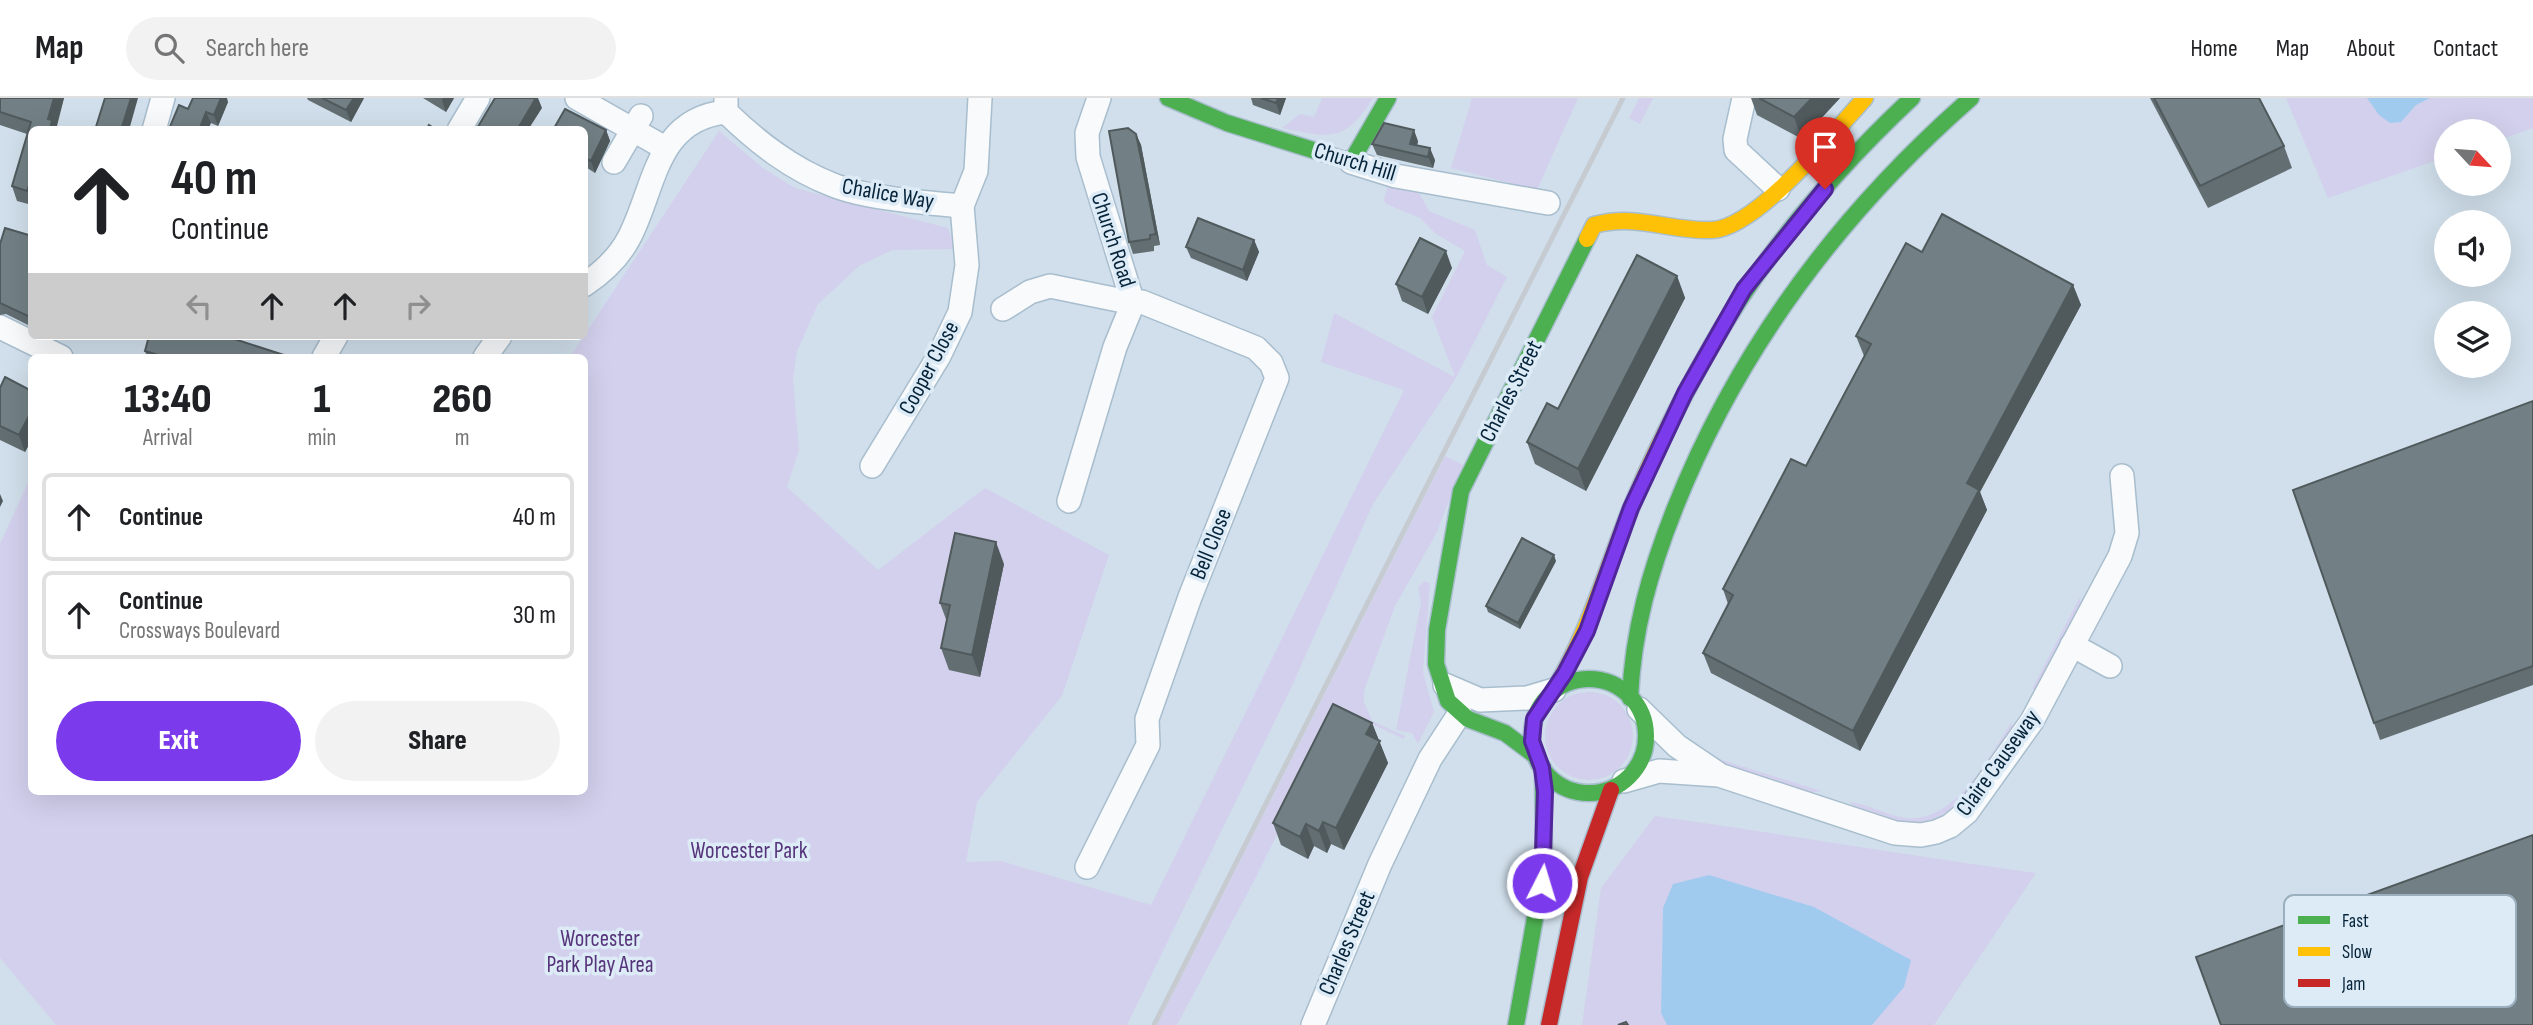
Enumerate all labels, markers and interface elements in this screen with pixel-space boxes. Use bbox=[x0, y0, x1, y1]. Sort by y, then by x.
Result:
search box bbox=[126, 17, 616, 80]
text: Map bbox=[35, 28, 84, 68]
icon: search bbox=[150, 29, 188, 67]
text: Search here bbox=[206, 33, 309, 64]
text: Home bbox=[2190, 34, 2238, 63]
text: Map bbox=[2276, 34, 2309, 63]
text: About bbox=[2347, 34, 2395, 63]
text: Contact bbox=[2433, 34, 2498, 63]
pin bbox=[1795, 117, 1855, 189]
north arrow bbox=[2434, 119, 2511, 196]
map controls bbox=[2434, 119, 2511, 378]
icon: arrive bbox=[1806, 128, 1844, 166]
street label: Church Hill bbox=[1311, 136, 1399, 188]
text: 40 m bbox=[171, 150, 257, 209]
icon: ahead bbox=[56, 154, 147, 245]
street label: Chalice Way bbox=[840, 172, 936, 216]
street label: Church Road bbox=[1085, 189, 1141, 291]
text: Continue bbox=[171, 210, 269, 249]
button: sound bbox=[2434, 210, 2511, 287]
icon: left bbox=[180, 287, 218, 325]
icon: ahead bbox=[253, 287, 291, 325]
icon: ahead bbox=[326, 287, 364, 325]
icon: right bbox=[399, 287, 437, 325]
button: layers bbox=[2434, 301, 2511, 378]
street label: Cooper Close bbox=[893, 317, 965, 419]
street label: Charles Street bbox=[1473, 335, 1549, 447]
text: 13:40 bbox=[124, 374, 212, 425]
text: 1 bbox=[313, 374, 331, 425]
text: 260 bbox=[432, 374, 492, 425]
text: Arrival bbox=[143, 424, 192, 452]
text: min bbox=[307, 424, 336, 452]
text: m bbox=[455, 424, 470, 452]
icon: ahead bbox=[60, 498, 98, 536]
text: Continue bbox=[119, 502, 203, 533]
text: 40 m bbox=[513, 502, 556, 533]
street label: Bell Close bbox=[1184, 504, 1238, 584]
text: Continue bbox=[119, 586, 203, 617]
icon: ahead bbox=[60, 596, 98, 634]
text: 30 m bbox=[513, 600, 556, 631]
text: Crossways Boulevard bbox=[119, 617, 280, 645]
button: Exit bbox=[56, 701, 301, 781]
button: Share bbox=[315, 701, 560, 781]
street label: Claire Causeway bbox=[1950, 704, 2046, 822]
park label: Worcester Park bbox=[691, 837, 808, 865]
position arrow bbox=[1505, 846, 1579, 920]
street label: Charles Street bbox=[1313, 887, 1381, 999]
legend bbox=[2284, 895, 2516, 1007]
text: Fast bbox=[2342, 910, 2369, 933]
park label: Worcester Park Play Area bbox=[546, 925, 654, 979]
text: Slow bbox=[2342, 941, 2372, 964]
text: Jam bbox=[2341, 973, 2365, 996]

